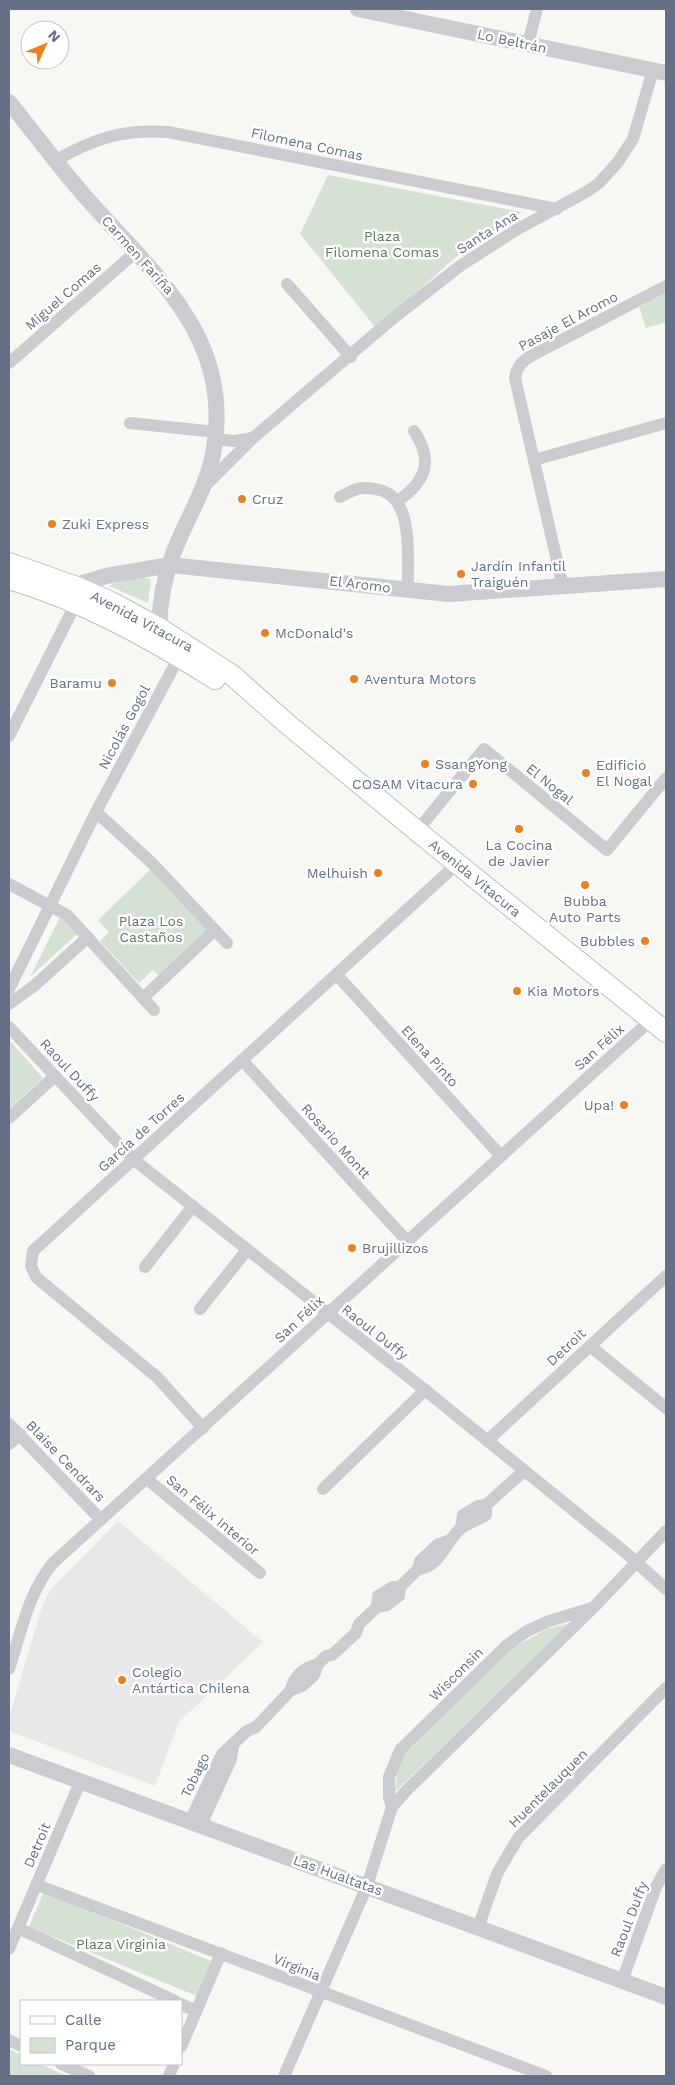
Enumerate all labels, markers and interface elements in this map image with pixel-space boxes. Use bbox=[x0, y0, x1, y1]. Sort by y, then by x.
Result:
north arrow bbox=[20, 20, 70, 70]
street label: Lo Beltrán bbox=[476, 26, 548, 56]
text: N bbox=[45, 27, 64, 45]
street label: Filomena Comas bbox=[250, 124, 364, 164]
street label: Santa Ana bbox=[454, 207, 520, 257]
street label: Carmen Fariña bbox=[99, 213, 177, 298]
park label: Plaza Filomena Comas bbox=[325, 228, 439, 260]
street label: Miguel Comas bbox=[22, 259, 104, 333]
street label: Pasaje El Aromo bbox=[516, 288, 620, 354]
place label: Cruz bbox=[252, 491, 283, 507]
marker: Cruz bbox=[236, 493, 248, 505]
place label: Zuki Express bbox=[62, 516, 149, 532]
marker: Zuki Express bbox=[46, 518, 58, 530]
place label: Jardín Infantil Traiguén bbox=[471, 558, 567, 590]
marker: Jardín Infantil Traiguén bbox=[455, 568, 467, 580]
street label: El Aromo bbox=[328, 572, 392, 596]
street label: Avenida Vitacura bbox=[88, 587, 196, 655]
place label: McDonald's bbox=[275, 625, 353, 641]
marker: McDonald's bbox=[259, 627, 271, 639]
place label: Aventura Motors bbox=[364, 671, 476, 687]
marker: Aventura Motors bbox=[348, 673, 360, 685]
place label: Baramu bbox=[50, 675, 102, 691]
marker: Baramu bbox=[106, 677, 118, 689]
street label: Nicolás Gogol bbox=[95, 681, 153, 772]
place label: SsangYong bbox=[435, 756, 507, 772]
place label: Edificio El Nogal bbox=[596, 757, 652, 789]
marker: SsangYong bbox=[419, 758, 431, 770]
street label: El Nogal bbox=[523, 760, 577, 808]
marker: Edificio El Nogal bbox=[580, 767, 592, 779]
place label: COSAM Vitacura bbox=[352, 776, 463, 792]
marker: COSAM Vitacura bbox=[467, 778, 479, 790]
marker: La Cocina de Javier bbox=[513, 823, 525, 835]
street label: Avenida Vitacura bbox=[426, 836, 524, 920]
place label: La Cocina de Javier bbox=[486, 837, 553, 869]
place label: Melhuish bbox=[307, 865, 368, 881]
marker: Melhuish bbox=[372, 867, 384, 879]
marker: Bubba Auto Parts bbox=[579, 879, 591, 891]
place label: Bubba Auto Parts bbox=[549, 893, 621, 925]
park label: Plaza Los Castaños bbox=[119, 913, 183, 945]
place label: Bubbles bbox=[580, 933, 635, 949]
marker: Bubbles bbox=[639, 935, 651, 947]
place label: Kia Motors bbox=[527, 983, 599, 999]
marker: Kia Motors bbox=[511, 985, 523, 997]
street label: San Félix bbox=[571, 1020, 627, 1074]
street label: Elena Pinto bbox=[398, 1022, 462, 1090]
street label: Raoul Duffy bbox=[37, 1035, 104, 1105]
street label: García de Torres bbox=[95, 1089, 187, 1175]
place label: Upa! bbox=[584, 1097, 614, 1113]
marker: Upa! bbox=[618, 1099, 630, 1111]
street label: Rosario Montt bbox=[298, 1100, 374, 1182]
place label: Brujillizos bbox=[362, 1240, 428, 1256]
marker: Brujillizos bbox=[346, 1242, 358, 1254]
street label: San Félix bbox=[271, 1292, 327, 1346]
street label: Raoul Duffy bbox=[339, 1301, 412, 1363]
street label: Detroit bbox=[543, 1325, 589, 1369]
street label: Blaise Cendrars bbox=[23, 1417, 109, 1505]
street label: San Félix Interior bbox=[163, 1472, 263, 1559]
street label: Wisconsin bbox=[426, 1644, 486, 1704]
place label: Colegio Antártica Chilena bbox=[132, 1664, 250, 1696]
marker: Colegio Antártica Chilena bbox=[116, 1674, 128, 1686]
street label: Huentelauquen bbox=[505, 1745, 591, 1831]
street label: Tobago bbox=[177, 1750, 213, 1800]
street label: Detroit bbox=[20, 1820, 54, 1870]
street label: Las Hualtatas bbox=[291, 1851, 385, 1899]
street label: Raoul Duffy bbox=[607, 1878, 651, 1959]
park label: Plaza Virginia bbox=[76, 1936, 166, 1952]
street label: Virginia bbox=[271, 1950, 323, 1984]
legend bbox=[20, 2000, 182, 2065]
text: Calle bbox=[65, 2011, 102, 2029]
text: Parque bbox=[65, 2036, 116, 2054]

